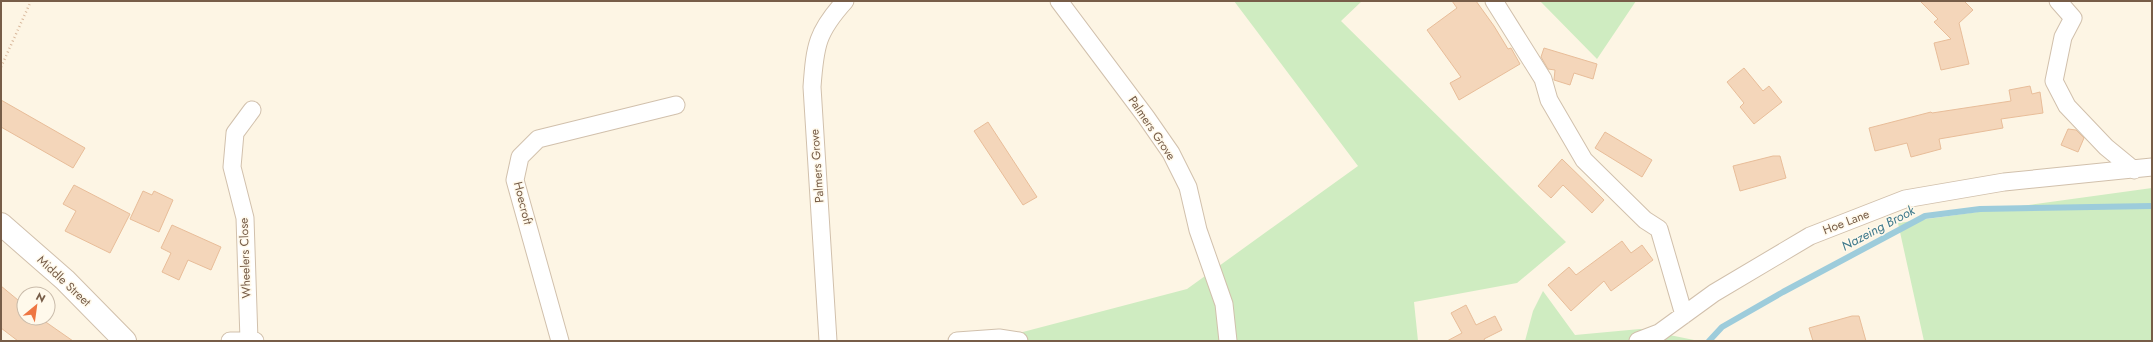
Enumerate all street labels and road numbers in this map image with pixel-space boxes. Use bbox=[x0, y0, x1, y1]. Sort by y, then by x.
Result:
street label: Palmers Grove bbox=[1124, 92, 1180, 164]
street label: Palmers Grove bbox=[805, 129, 829, 203]
street label: Hoecroft bbox=[509, 180, 537, 227]
street label: Hoe Lane bbox=[1820, 205, 1872, 239]
street label: Wheelers Close bbox=[235, 217, 255, 299]
street label: Middle Street bbox=[33, 251, 95, 311]

